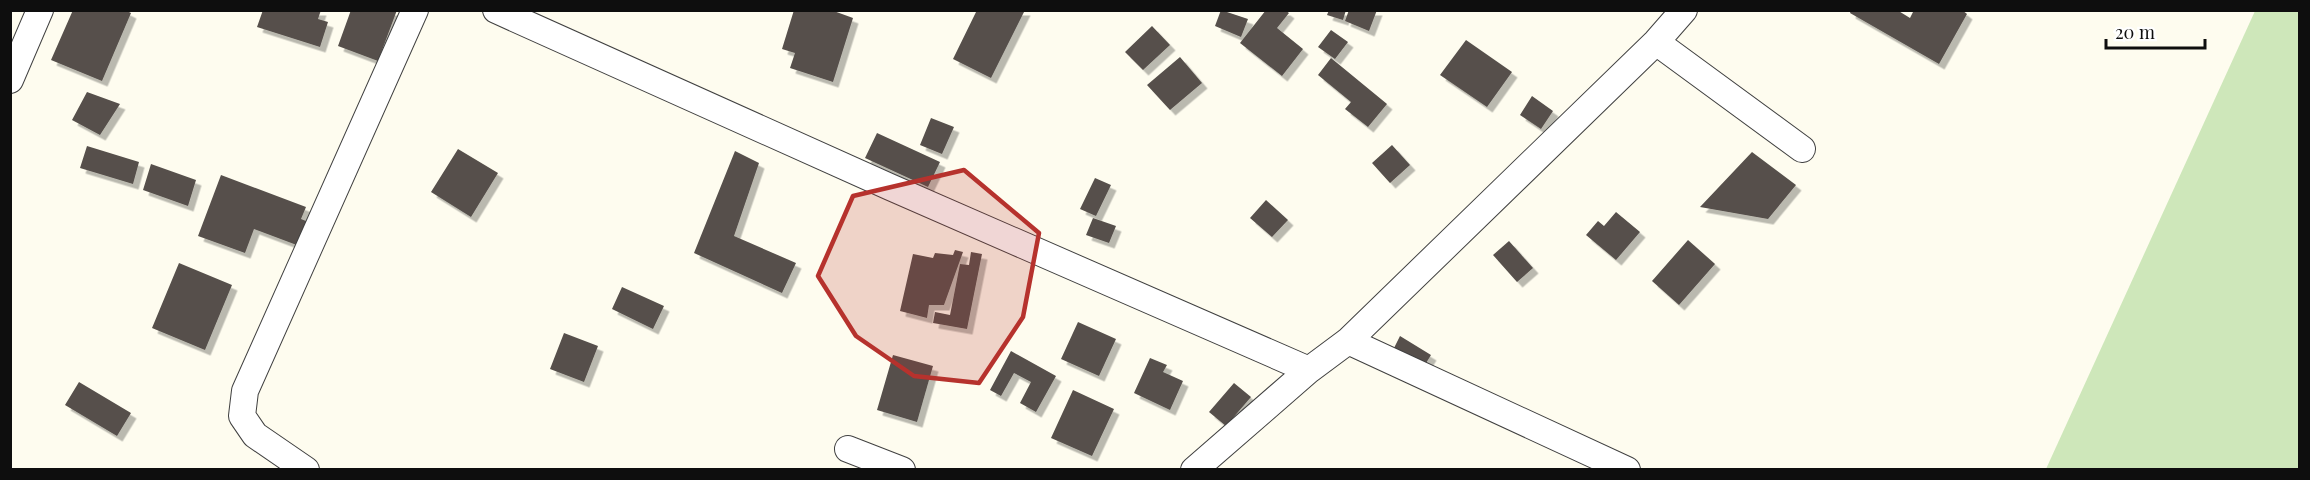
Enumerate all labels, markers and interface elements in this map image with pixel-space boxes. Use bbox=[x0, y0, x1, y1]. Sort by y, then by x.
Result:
scale bar bbox=[2106, 12, 2205, 50]
text: 20 m bbox=[2115, 20, 2155, 44]

